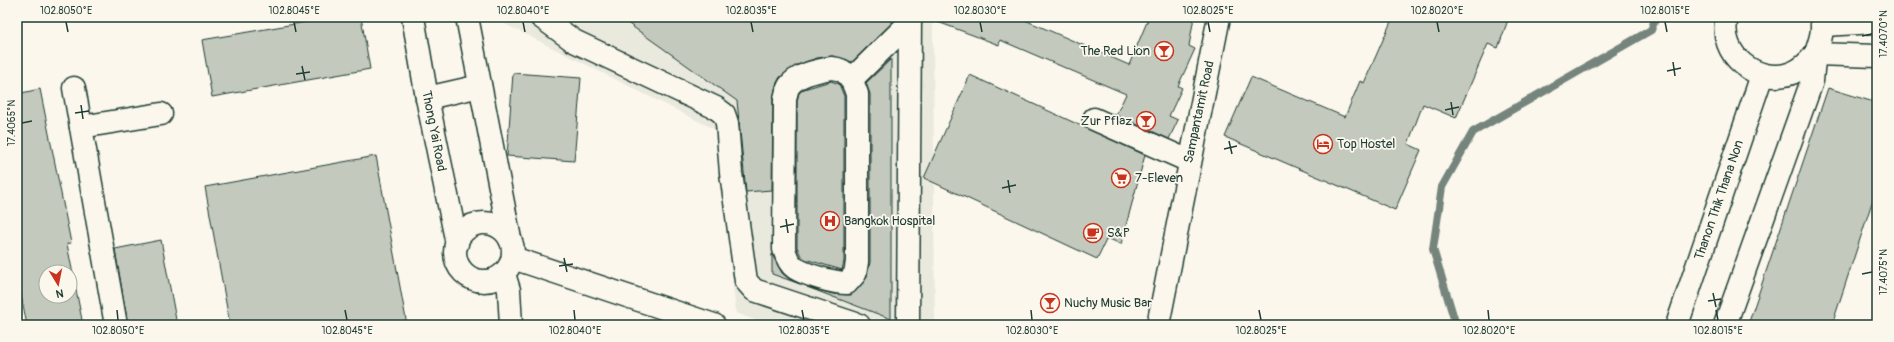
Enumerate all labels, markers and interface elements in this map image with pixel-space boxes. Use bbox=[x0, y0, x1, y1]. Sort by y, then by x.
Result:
text: 102.8050°E bbox=[40, 5, 92, 17]
text: 102.8045°E bbox=[268, 5, 320, 17]
text: 102.8040°E bbox=[497, 5, 549, 17]
text: 102.8035°E bbox=[726, 5, 776, 17]
text: 102.8030°E bbox=[954, 5, 1006, 17]
text: 102.8025°E bbox=[1183, 5, 1233, 17]
text: 102.8020°E bbox=[1411, 5, 1463, 17]
text: 102.8015°E bbox=[1640, 5, 1690, 17]
text: 17.4070°N bbox=[1878, 10, 1890, 58]
bar icon: The Red Lion bbox=[1153, 40, 1175, 62]
place label: The Red Lion bbox=[1080, 43, 1150, 59]
street label: Sampantamit Road bbox=[1180, 59, 1218, 165]
street label: Thong Yai Road bbox=[418, 89, 450, 173]
text: 17.4065°N bbox=[6, 100, 18, 146]
bar icon: Zur Pflaz bbox=[1135, 110, 1157, 132]
place label: Zur Pflaz bbox=[1081, 113, 1132, 129]
hotel icon: Top Hostel bbox=[1312, 133, 1334, 155]
place label: Top Hostel bbox=[1337, 136, 1395, 152]
street label: Thanon Thik Thana Non bbox=[1691, 138, 1747, 262]
supermarket icon: 7-Eleven bbox=[1110, 167, 1132, 189]
place label: 7-Eleven bbox=[1135, 170, 1183, 186]
hospital icon: Bangkok Hospital bbox=[819, 210, 841, 232]
place label: Bangkok Hospital bbox=[844, 213, 935, 229]
cafe icon: S&P bbox=[1082, 222, 1104, 244]
place label: S&P bbox=[1107, 225, 1130, 241]
text: 17.4075°N bbox=[1878, 249, 1890, 295]
north arrow bbox=[38, 264, 78, 304]
text: N bbox=[54, 286, 64, 301]
bar icon: Nuchy Music Bar bbox=[1039, 292, 1061, 314]
place label: Nuchy Music Bar bbox=[1064, 295, 1152, 311]
text: 102.8050°E bbox=[92, 325, 144, 337]
text: 102.8045°E bbox=[321, 325, 373, 337]
text: 102.8040°E bbox=[549, 325, 601, 337]
text: 102.8035°E bbox=[779, 325, 829, 337]
text: 102.8030°E bbox=[1006, 325, 1058, 337]
text: 102.8025°E bbox=[1236, 325, 1286, 337]
text: 102.8020°E bbox=[1463, 325, 1515, 337]
text: 102.8015°E bbox=[1693, 325, 1743, 337]

